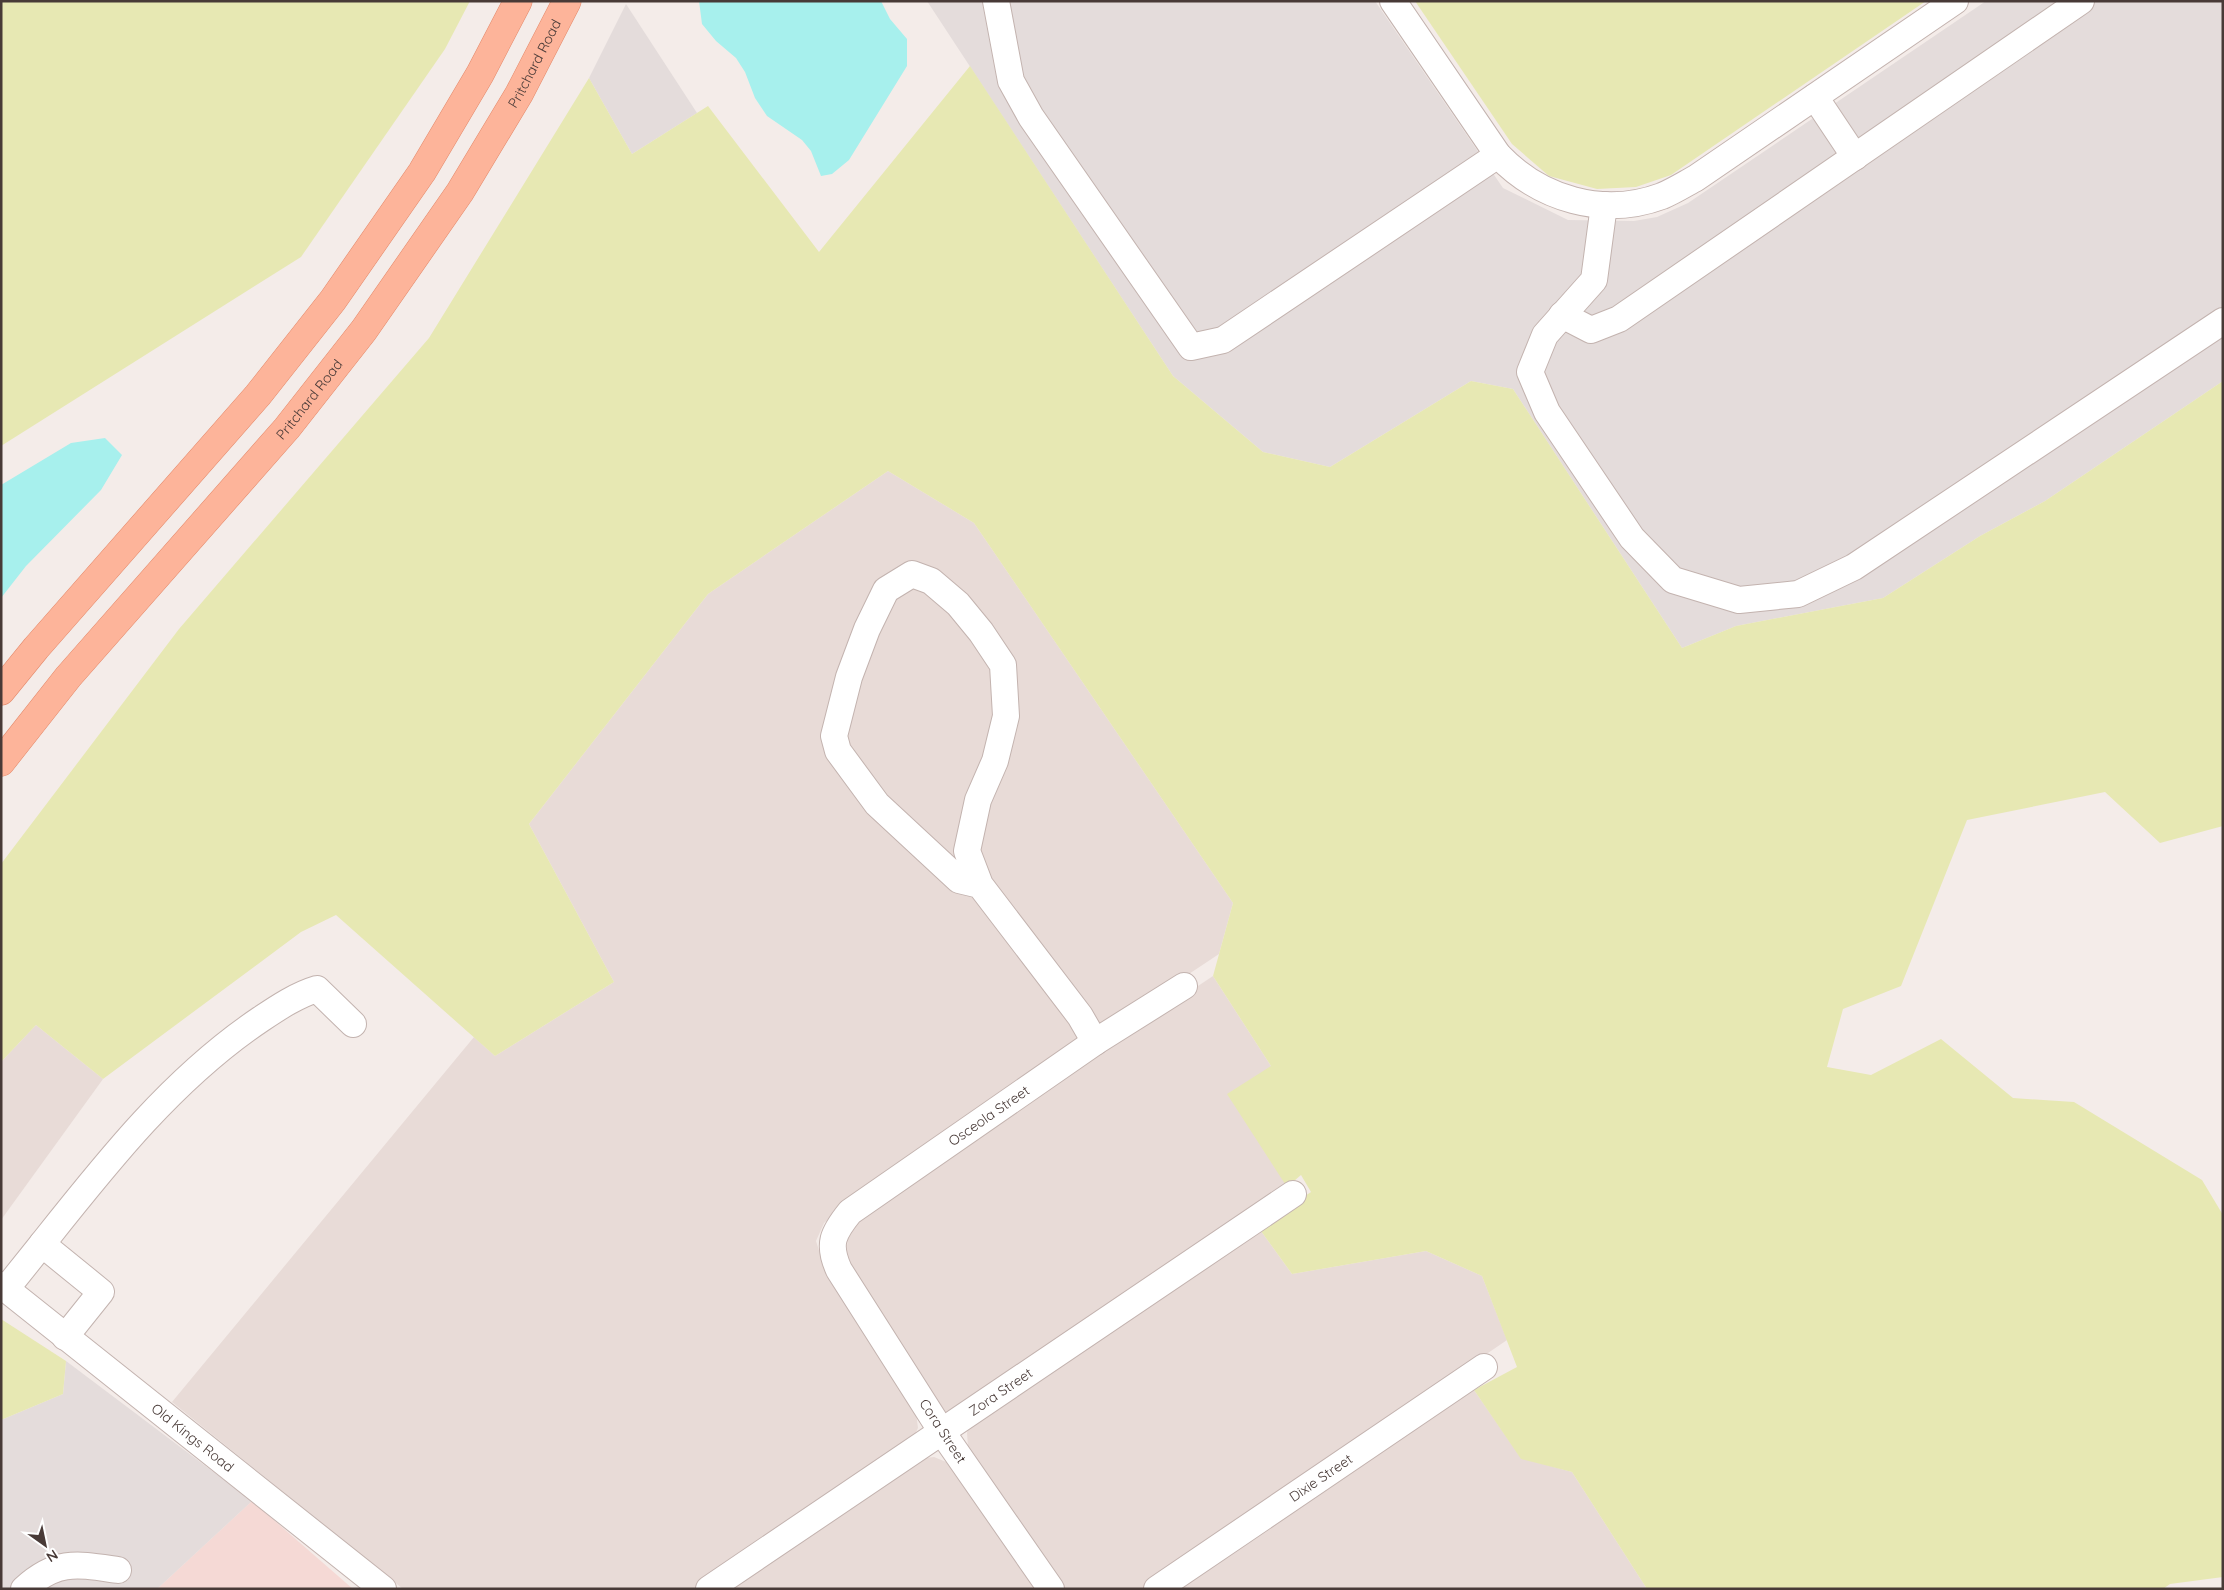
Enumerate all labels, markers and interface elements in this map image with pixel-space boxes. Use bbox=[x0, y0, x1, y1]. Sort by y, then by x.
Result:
street label: Pritchard Road bbox=[504, 16, 565, 111]
street label: Pritchard Road bbox=[272, 356, 346, 443]
street label: Osceola Street bbox=[945, 1081, 1033, 1150]
street label: Zora Street bbox=[965, 1364, 1036, 1420]
street label: Cora Street bbox=[915, 1395, 971, 1467]
street label: Old Kings Road bbox=[148, 1399, 238, 1476]
street label: Dixie Street bbox=[1286, 1450, 1356, 1506]
north arrow bbox=[20, 1520, 70, 1570]
text: N bbox=[43, 1546, 61, 1566]

